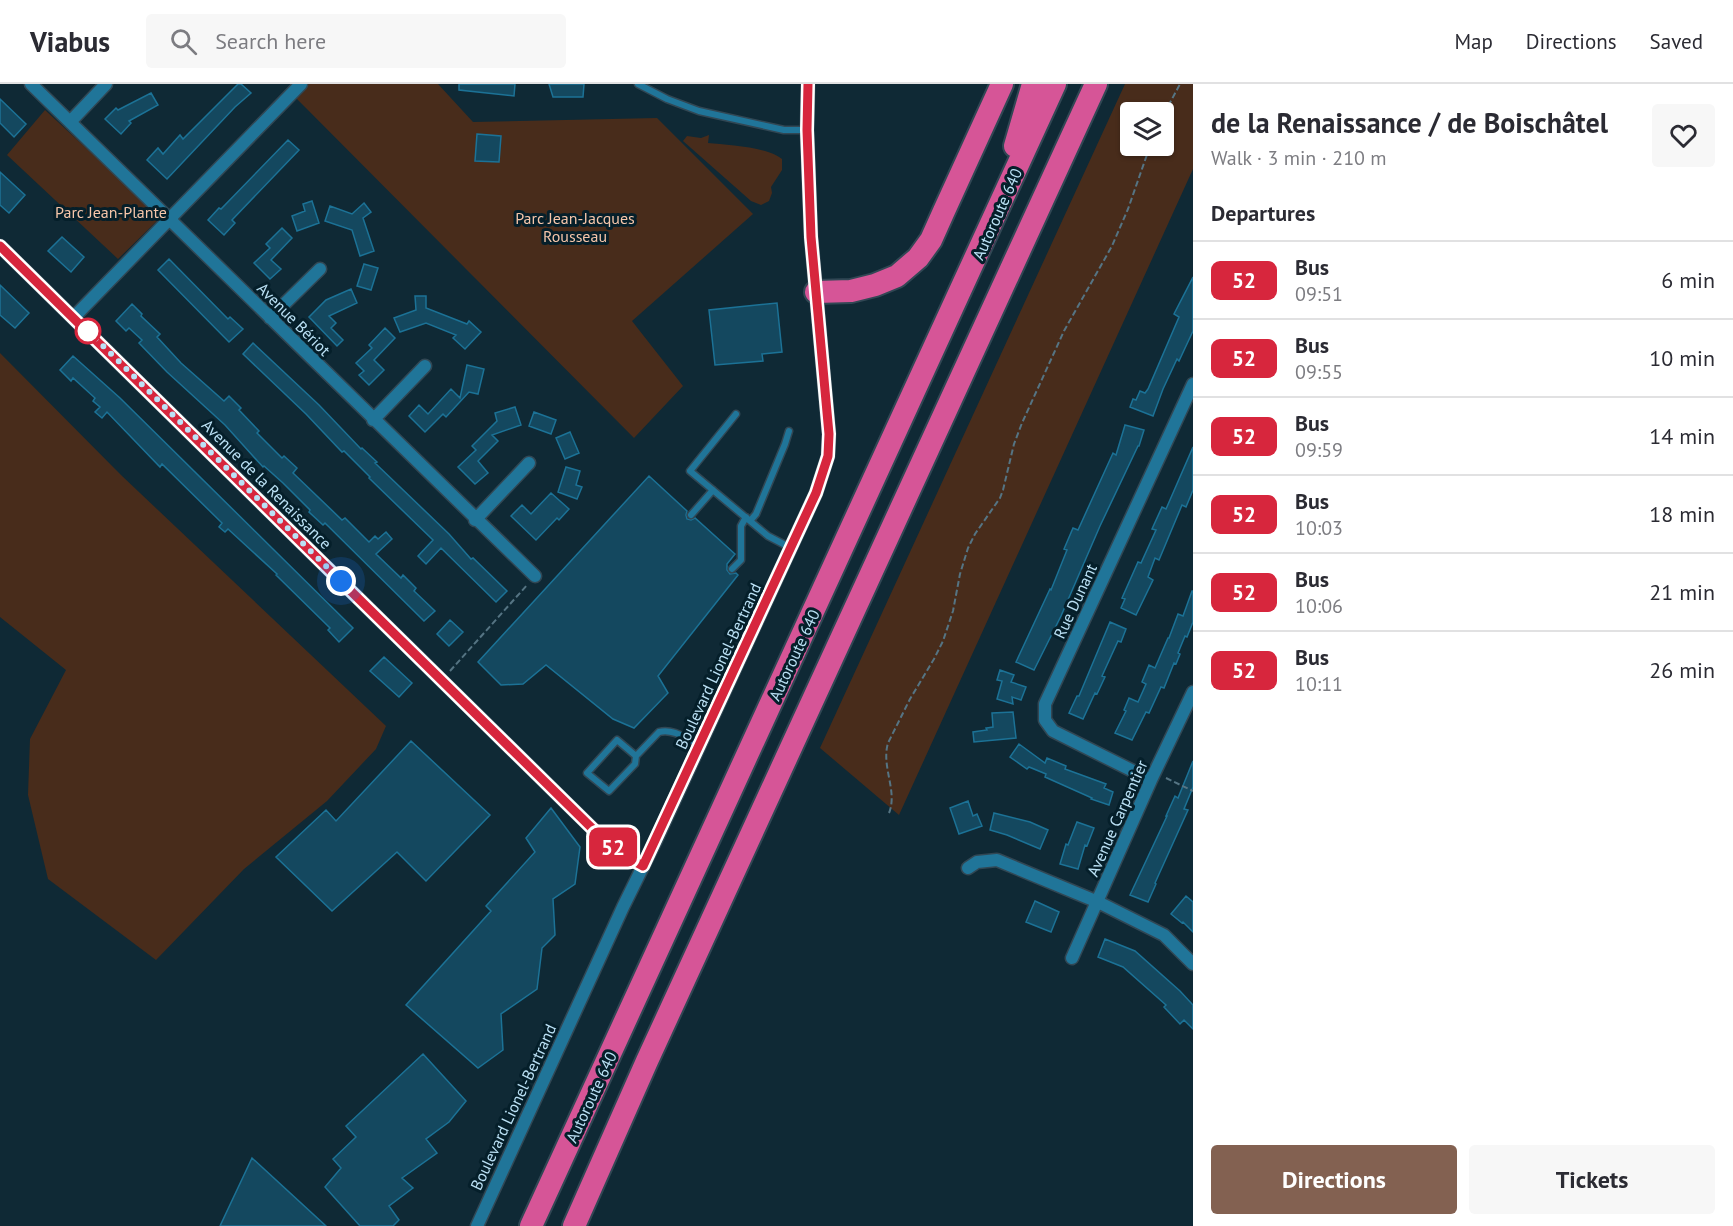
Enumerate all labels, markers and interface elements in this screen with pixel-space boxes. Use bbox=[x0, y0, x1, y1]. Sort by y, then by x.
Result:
search box bbox=[146, 14, 566, 68]
text: Viabus bbox=[30, 23, 110, 60]
icon: search bbox=[167, 25, 200, 58]
text: Search here bbox=[215, 27, 326, 55]
text: Map bbox=[1454, 28, 1493, 55]
text: Directions bbox=[1526, 28, 1617, 55]
text: Saved bbox=[1650, 28, 1703, 55]
map controls bbox=[1120, 102, 1174, 156]
button: layers bbox=[1120, 102, 1174, 156]
text: de la Renaissance / de Boischâtel bbox=[1211, 104, 1608, 141]
button: heart bbox=[1652, 104, 1715, 167]
text: Walk · 3 min · 210 m bbox=[1211, 145, 1387, 171]
street label: Autoroute 640 bbox=[968, 165, 1026, 263]
text: Departures bbox=[1211, 199, 1315, 227]
park label: Parc Jean-Plante bbox=[55, 202, 167, 222]
park label: Parc Jean-Jacques Rousseau bbox=[515, 208, 635, 246]
text: Bus bbox=[1295, 253, 1329, 281]
text: 6 min bbox=[1661, 266, 1715, 294]
text: 52 bbox=[1232, 267, 1256, 294]
street label: Avenue Bériot bbox=[253, 278, 335, 360]
text: 09:51 bbox=[1295, 281, 1343, 307]
unlabelled marker bbox=[75, 318, 101, 344]
text: Bus bbox=[1295, 331, 1329, 359]
text: 10 min bbox=[1649, 344, 1715, 372]
text: 52 bbox=[1232, 345, 1256, 372]
text: 09:55 bbox=[1295, 359, 1343, 385]
text: Bus bbox=[1295, 409, 1329, 437]
street label: Avenue de la Renaissance bbox=[198, 415, 336, 553]
text: 14 min bbox=[1649, 422, 1715, 450]
text: 52 bbox=[1232, 423, 1256, 450]
text: 09:59 bbox=[1295, 437, 1343, 463]
text: Bus bbox=[1295, 487, 1329, 515]
text: 18 min bbox=[1649, 500, 1715, 528]
text: 52 bbox=[1232, 501, 1256, 528]
text: 10:03 bbox=[1295, 515, 1343, 541]
street label: Rue Dunant bbox=[1049, 560, 1101, 642]
text: Bus bbox=[1295, 565, 1329, 593]
your location bbox=[326, 566, 356, 596]
text: 21 min bbox=[1649, 578, 1715, 606]
text: 52 bbox=[1232, 579, 1256, 606]
street label: Boulevard Lionel-Bertrand bbox=[671, 580, 765, 752]
text: 10:06 bbox=[1295, 593, 1343, 619]
street label: Autoroute 640 bbox=[764, 606, 824, 704]
text: Bus bbox=[1295, 643, 1329, 671]
text: 26 min bbox=[1649, 656, 1715, 684]
text: 52 bbox=[1232, 657, 1256, 684]
text: 10:11 bbox=[1295, 671, 1343, 697]
street label: Avenue Carpentier bbox=[1082, 756, 1152, 879]
line badge: 52 bbox=[586, 828, 640, 867]
text: 52 bbox=[601, 834, 625, 861]
street label: Boulevard Lionel-Bertrand bbox=[466, 1021, 560, 1193]
street label: Autoroute 640 bbox=[561, 1048, 621, 1146]
button: Directions bbox=[1211, 1145, 1457, 1214]
button: Tickets bbox=[1469, 1145, 1715, 1214]

